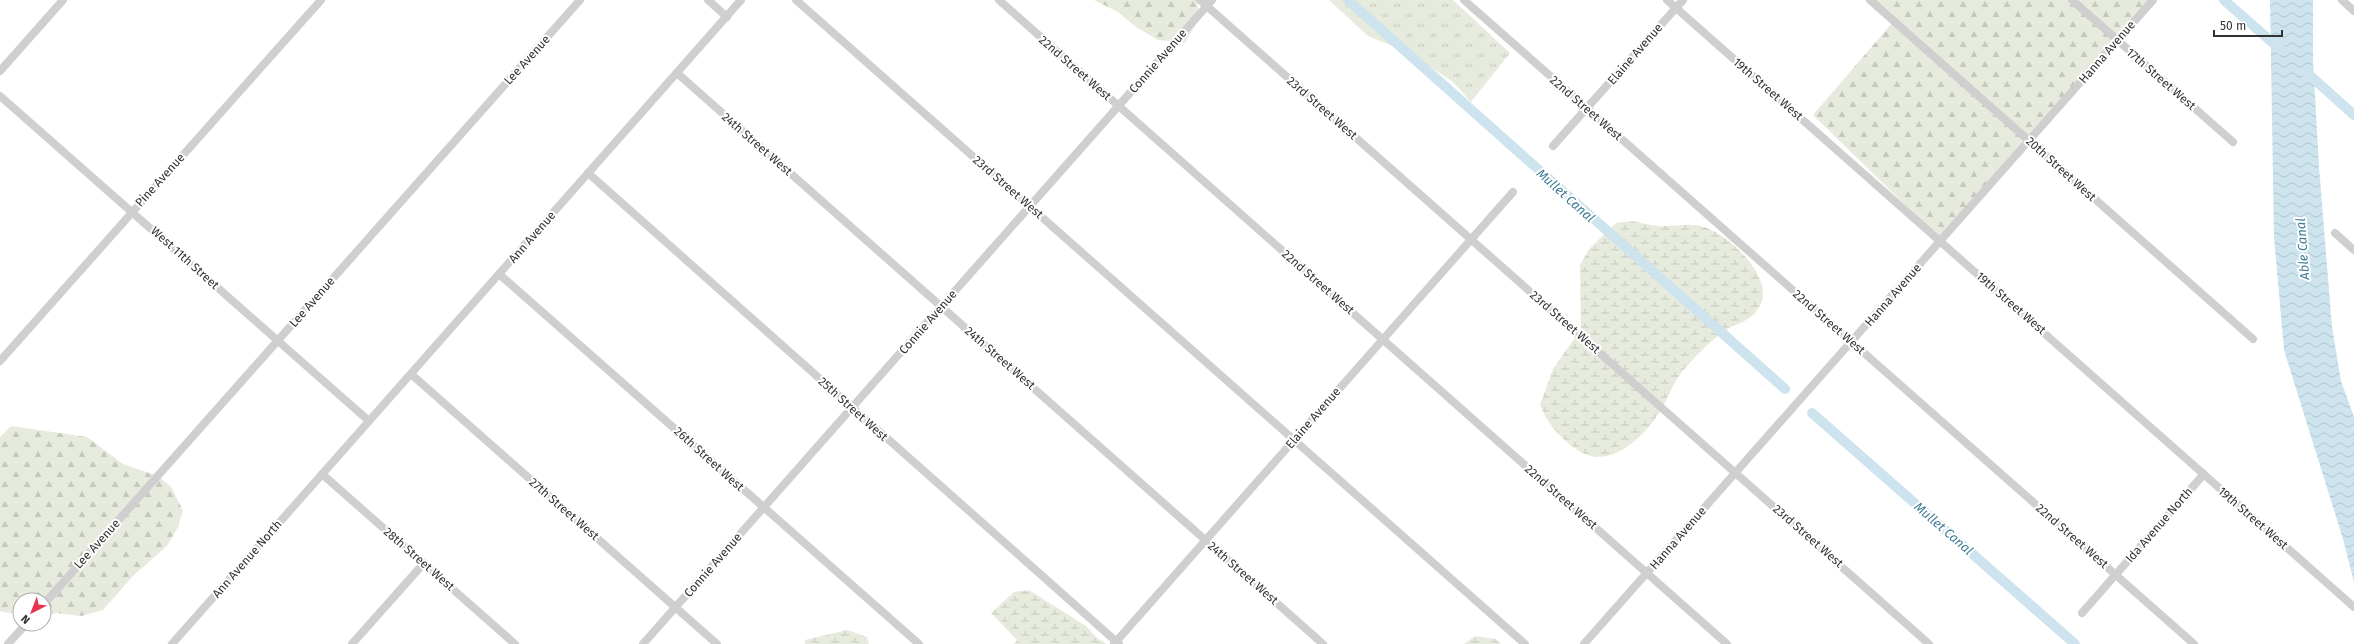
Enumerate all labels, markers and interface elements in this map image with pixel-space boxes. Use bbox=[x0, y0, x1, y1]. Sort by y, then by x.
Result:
scale bar bbox=[2214, 12, 2282, 38]
street label: Hanna Avenue bbox=[2076, 18, 2138, 86]
text: 50 m bbox=[2220, 19, 2246, 33]
street label: Elaine Avenue bbox=[1605, 21, 1665, 87]
street label: Connie Avenue bbox=[1126, 26, 1190, 96]
street label: Lee Avenue bbox=[501, 32, 553, 88]
street label: 22nd Street West bbox=[1036, 33, 1115, 104]
street label: 17th Street West bbox=[2124, 45, 2199, 113]
street label: 19th Street West bbox=[1730, 55, 1806, 124]
street label: 22nd Street West bbox=[1547, 73, 1626, 144]
street label: 23rd Street West bbox=[1284, 74, 1360, 143]
street label: 24th Street West bbox=[719, 110, 796, 179]
street label: 20th Street West bbox=[2023, 134, 2099, 204]
street label: Pine Avenue bbox=[132, 150, 188, 210]
street label: 23rd Street West bbox=[970, 153, 1046, 222]
water label: Mullet Canal bbox=[1534, 165, 1598, 225]
street label: Ann Avenue bbox=[506, 208, 558, 266]
water label: Able Canal bbox=[2293, 217, 2312, 281]
street label: West 11th Street bbox=[148, 224, 222, 293]
street label: 22nd Street West bbox=[1279, 247, 1358, 318]
street label: Hanna Avenue bbox=[1862, 261, 1924, 329]
street label: 19th Street West bbox=[1973, 269, 2049, 338]
street label: Lee Avenue bbox=[286, 274, 338, 330]
street label: Connie Avenue bbox=[896, 287, 960, 357]
street label: 22nd Street West bbox=[1790, 287, 1869, 358]
street label: 23rd Street West bbox=[1527, 288, 1603, 357]
street label: 24th Street West bbox=[962, 324, 1039, 393]
street label: 25th Street West bbox=[815, 374, 891, 444]
street label: Elaine Avenue bbox=[1283, 385, 1343, 451]
street label: 26th Street West bbox=[671, 424, 747, 494]
street label: 22nd Street West bbox=[1522, 462, 1601, 533]
street label: 27th Street West bbox=[526, 475, 602, 543]
street label: 19th Street West bbox=[2215, 484, 2291, 553]
street label: Ida Avenue North bbox=[2123, 485, 2195, 565]
water label: Mullet Canal bbox=[1911, 499, 1976, 558]
street label: 22nd Street West bbox=[2033, 501, 2112, 572]
street label: 23rd Street West bbox=[1770, 502, 1846, 571]
street label: Hanna Avenue bbox=[1647, 504, 1709, 572]
street label: Lee Avenue bbox=[71, 516, 123, 572]
street label: Ann Avenue North bbox=[209, 517, 285, 601]
street label: 28th Street West bbox=[381, 524, 458, 594]
street label: Connie Avenue bbox=[681, 530, 745, 600]
street label: 24th Street West bbox=[1205, 539, 1282, 608]
north arrow bbox=[12, 592, 52, 632]
text: N bbox=[19, 612, 33, 626]

